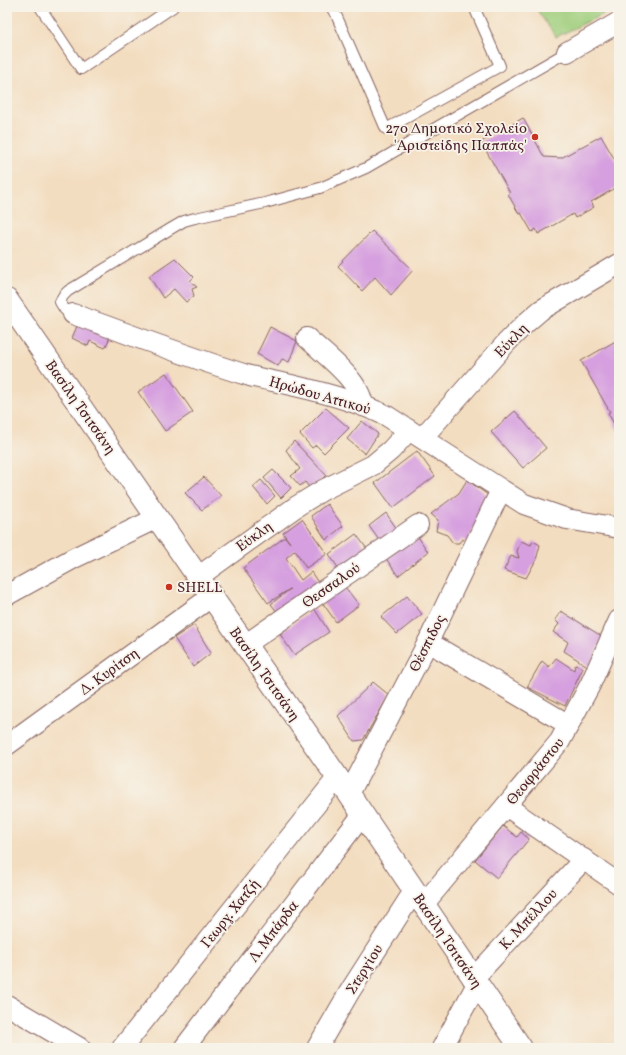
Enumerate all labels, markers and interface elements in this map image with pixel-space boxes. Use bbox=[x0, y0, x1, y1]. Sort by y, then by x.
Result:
place label: 27ο Δημοτικό Σχολείο 'Αριστείδης Παππάς' bbox=[385, 119, 527, 157]
marker: 27ο Δημοτικό Σχολείο 'Αριστείδης Παππάς' bbox=[530, 132, 540, 142]
street label: Εύκλη bbox=[490, 319, 534, 363]
street label: Βασίλη Τσιτσάνη bbox=[39, 356, 120, 459]
street label: Ηρώδου Αττικού bbox=[266, 372, 373, 421]
street label: Εύκλη bbox=[232, 517, 278, 558]
street label: Θεσσαλού bbox=[298, 558, 365, 614]
place label: SHELL bbox=[177, 578, 223, 599]
marker: SHELL bbox=[164, 582, 174, 592]
street label: Θέσπιδος bbox=[405, 611, 452, 676]
street label: Βασίλη Τσιτσάνη bbox=[223, 623, 304, 726]
street label: Δ. Κυρίτση bbox=[76, 643, 144, 701]
street label: Θεοφράστου bbox=[502, 734, 570, 810]
street label: Γεωργ. Χατζή bbox=[197, 875, 266, 953]
street label: Κ. Μπέλλου bbox=[495, 885, 563, 955]
street label: Βασίλη Τσιτσάνη bbox=[407, 890, 486, 994]
street label: Λ. Μπάρδα bbox=[244, 897, 304, 967]
street label: Στεργίου bbox=[342, 941, 389, 999]

